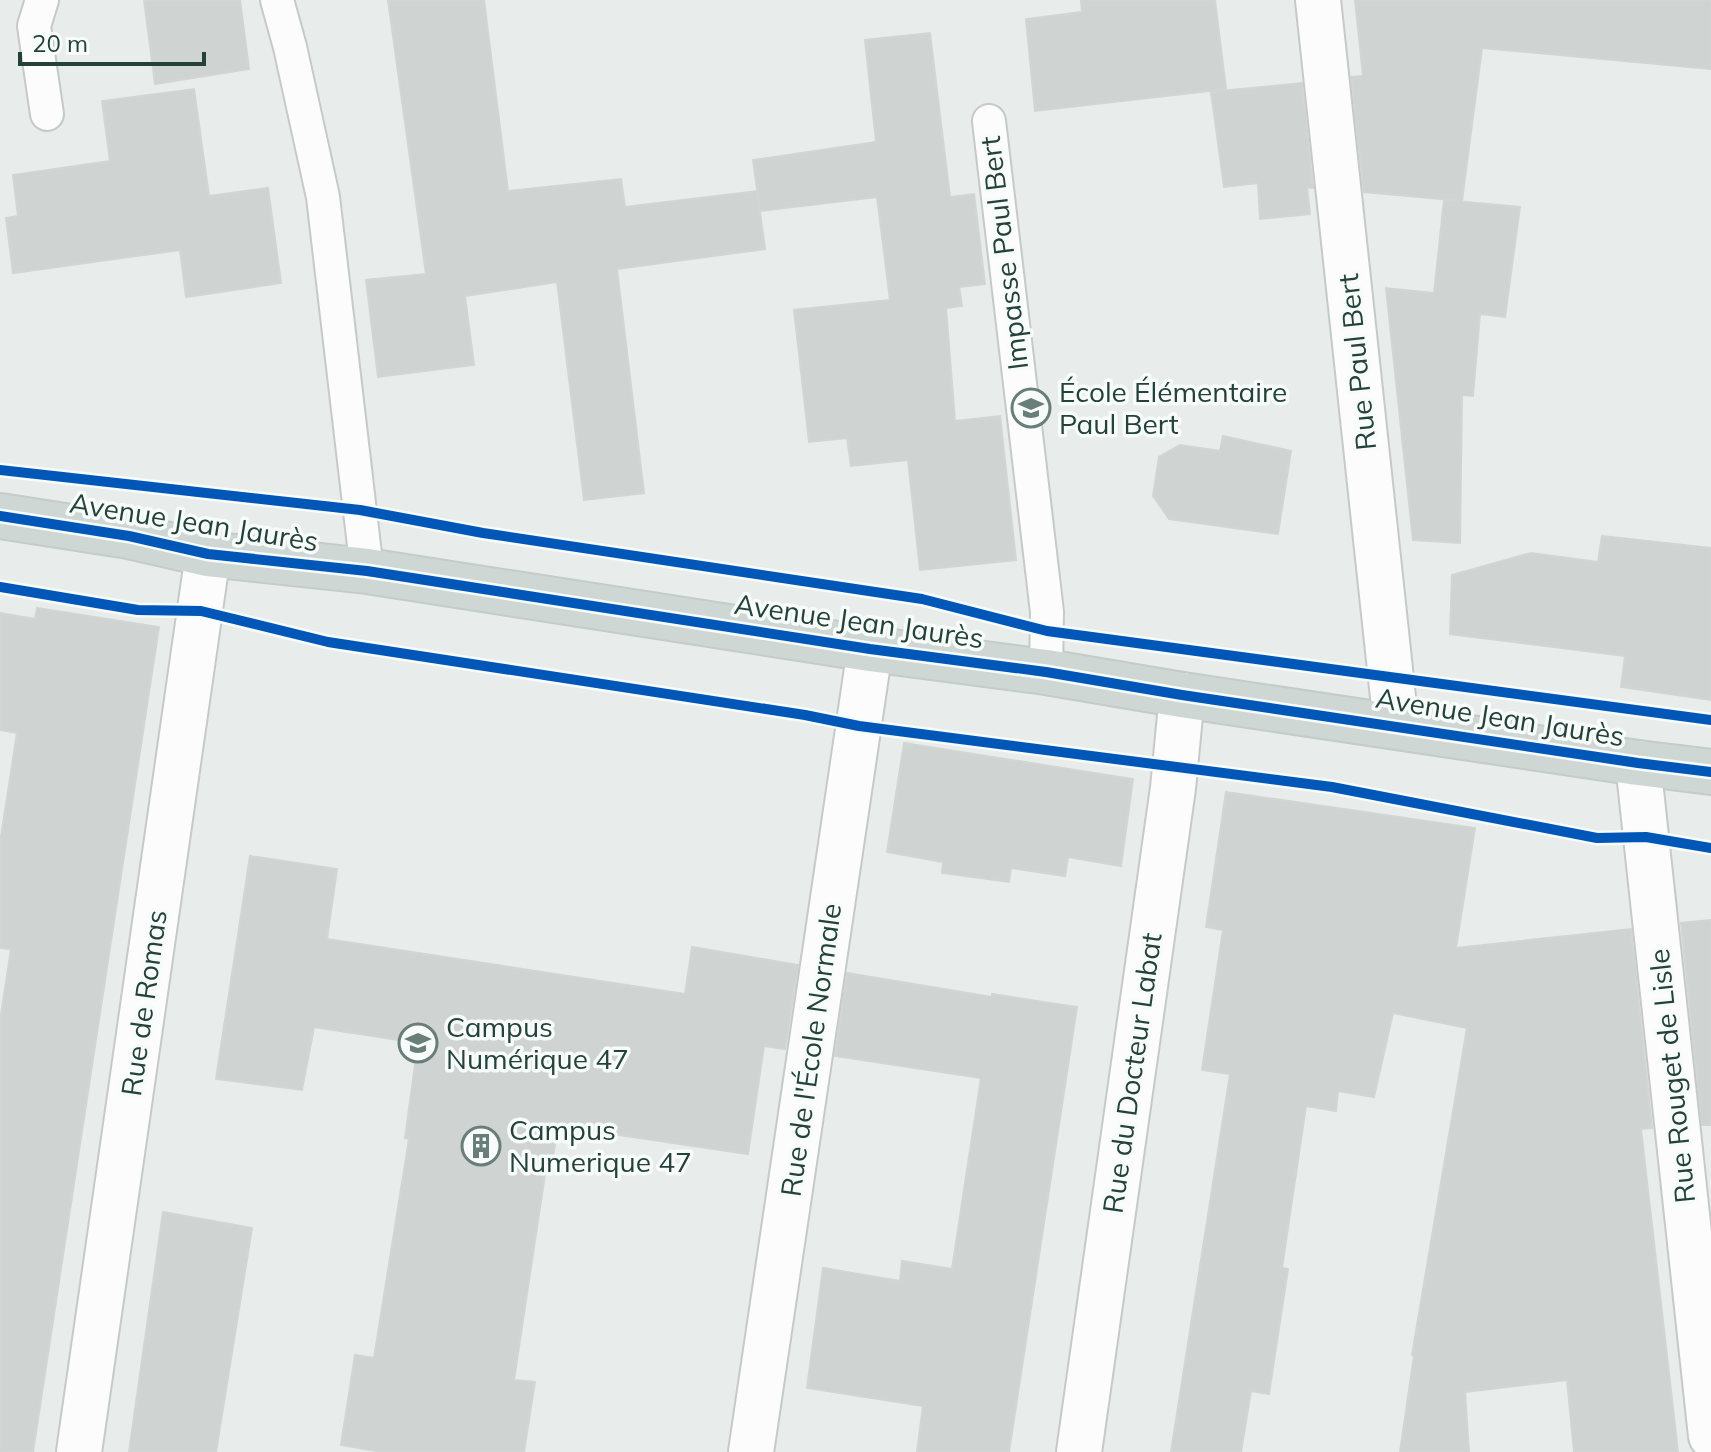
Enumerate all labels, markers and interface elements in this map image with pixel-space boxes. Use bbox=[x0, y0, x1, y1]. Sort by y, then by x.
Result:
scale bar bbox=[20, 16, 204, 66]
text: 20 m bbox=[32, 28, 88, 58]
street label: Impasse Paul Bert bbox=[972, 134, 1035, 372]
street label: Rue Paul Bert bbox=[1330, 272, 1383, 452]
place label: École Élémentaire Paul Bert bbox=[1059, 374, 1287, 441]
school or university icon: École Élémentaire Paul Bert bbox=[1010, 387, 1052, 429]
street label: Avenue Jean Jaurès bbox=[67, 485, 321, 558]
street label: Avenue Jean Jaurès bbox=[732, 586, 986, 655]
street label: Avenue Jean Jaurès bbox=[1373, 680, 1627, 753]
street label: Rue de l'École Normale bbox=[773, 901, 848, 1199]
street label: Rue de Romas bbox=[113, 908, 174, 1098]
street label: Rue du Docteur Labat bbox=[1094, 930, 1169, 1216]
street label: Rue Rouget de Lisle bbox=[1641, 947, 1702, 1205]
place label: Campus Numérique 47 bbox=[446, 1009, 629, 1076]
school or university icon: Campus Numérique 47 bbox=[397, 1022, 439, 1064]
place label: Campus Numerique 47 bbox=[509, 1112, 692, 1179]
building icon: Campus Numerique 47 bbox=[460, 1125, 502, 1167]

